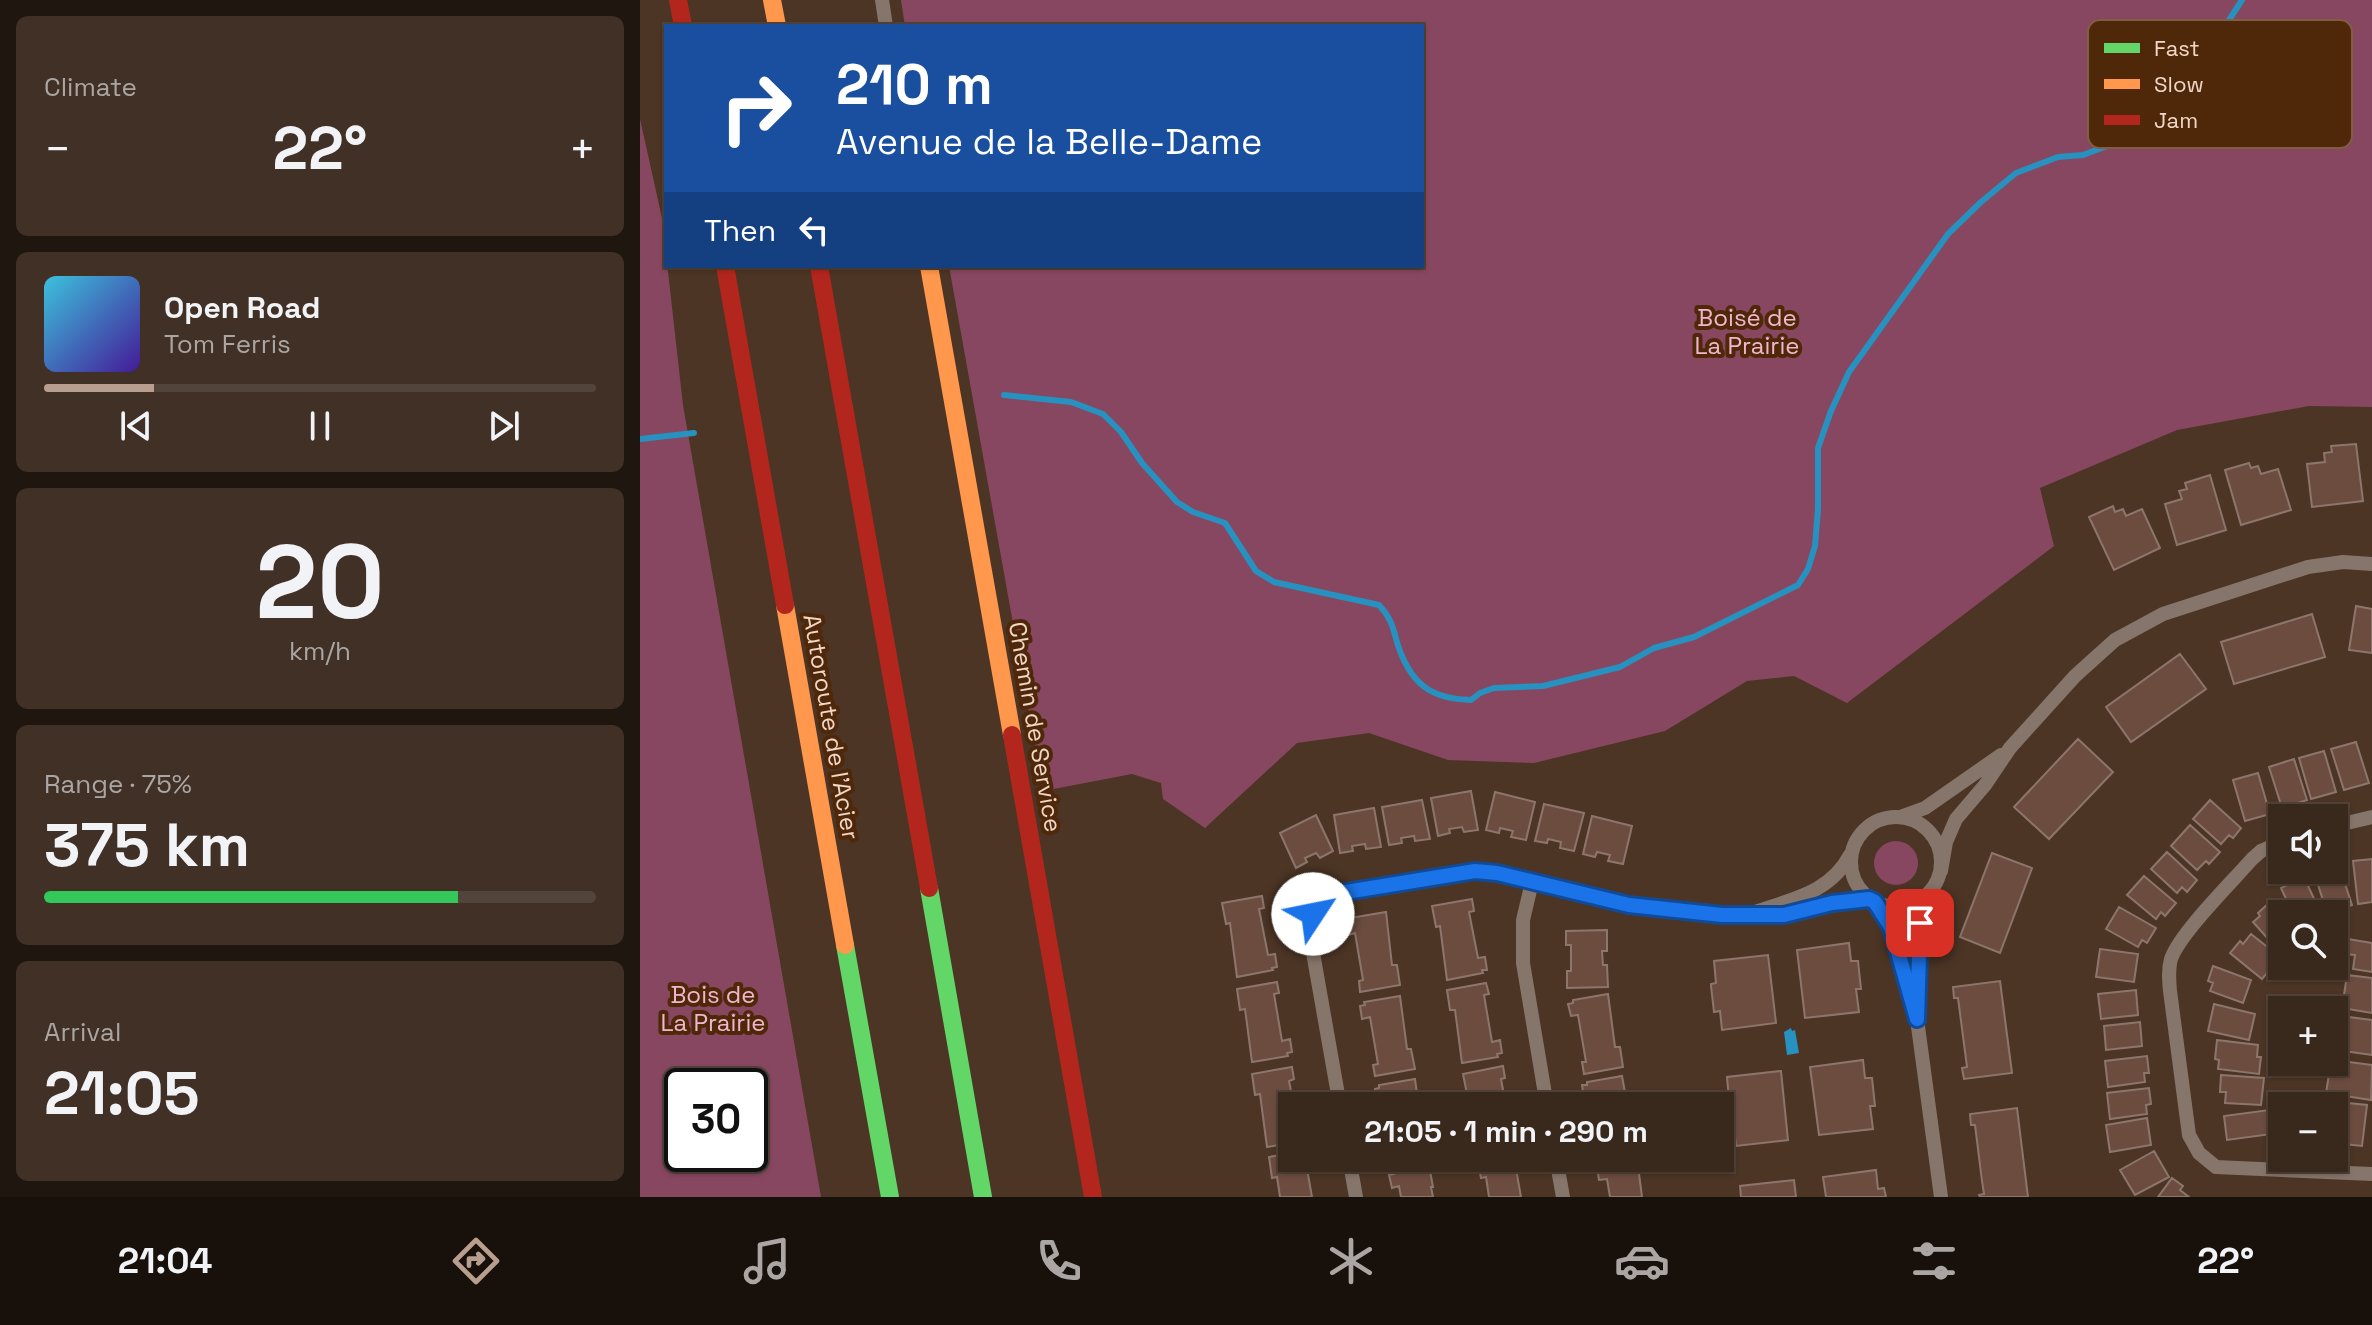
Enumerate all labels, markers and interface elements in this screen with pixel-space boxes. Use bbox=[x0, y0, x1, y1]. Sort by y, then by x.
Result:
legend bbox=[2088, 20, 2352, 148]
text: Fast bbox=[2154, 34, 2200, 62]
text: 210 m bbox=[836, 49, 993, 120]
icon: right bbox=[704, 56, 808, 160]
text: Climate bbox=[44, 70, 137, 104]
text: Slow bbox=[2154, 70, 2204, 98]
text: Jam bbox=[2154, 106, 2198, 134]
text: 22° bbox=[273, 110, 367, 187]
text: Avenue de la Belle-Dame bbox=[836, 119, 1262, 165]
text: − bbox=[44, 121, 71, 177]
text: + bbox=[569, 121, 596, 177]
icon: left bbox=[792, 208, 836, 252]
text: Then bbox=[704, 211, 776, 250]
text: Open Road bbox=[164, 288, 320, 327]
park label: Boisé de La Prairie bbox=[1695, 302, 1799, 361]
text: Tom Ferris bbox=[164, 327, 291, 361]
icon: previous bbox=[114, 404, 158, 448]
icon: pause bbox=[298, 404, 342, 448]
icon: next bbox=[482, 404, 526, 448]
text: 20 bbox=[255, 516, 385, 648]
street label: Autoroute de l'Acier bbox=[796, 612, 867, 842]
street label: Chemin de Service bbox=[1002, 619, 1069, 834]
text: km/h bbox=[289, 634, 351, 668]
text: Range · 75% bbox=[44, 767, 192, 801]
map controls bbox=[2268, 804, 2348, 1172]
button: sound bbox=[2268, 804, 2348, 884]
text: 375 km bbox=[44, 807, 250, 884]
position arrow bbox=[1271, 872, 1355, 956]
pin bbox=[1886, 889, 1954, 957]
button: search bbox=[2268, 900, 2348, 980]
icon: arrive bbox=[1898, 901, 1942, 945]
park label: Bois de La Prairie bbox=[661, 979, 765, 1038]
button: + bbox=[2268, 996, 2348, 1076]
text: Arrival bbox=[44, 1015, 121, 1049]
text: 21:05 bbox=[44, 1055, 200, 1132]
speed limit sign: 30 bbox=[664, 1068, 768, 1172]
button: − bbox=[2268, 1092, 2348, 1172]
text: 21:05 · 1 min · 290 m bbox=[1364, 1112, 1648, 1151]
icon: directions bbox=[448, 1233, 504, 1289]
icon: music bbox=[739, 1233, 795, 1289]
icon: phone bbox=[1031, 1233, 1087, 1289]
icon: climate bbox=[1323, 1233, 1379, 1289]
icon: car bbox=[1614, 1233, 1670, 1289]
icon: filters bbox=[1906, 1233, 1962, 1289]
text: 21:04 bbox=[118, 1238, 212, 1284]
text: 22° bbox=[2197, 1238, 2254, 1284]

